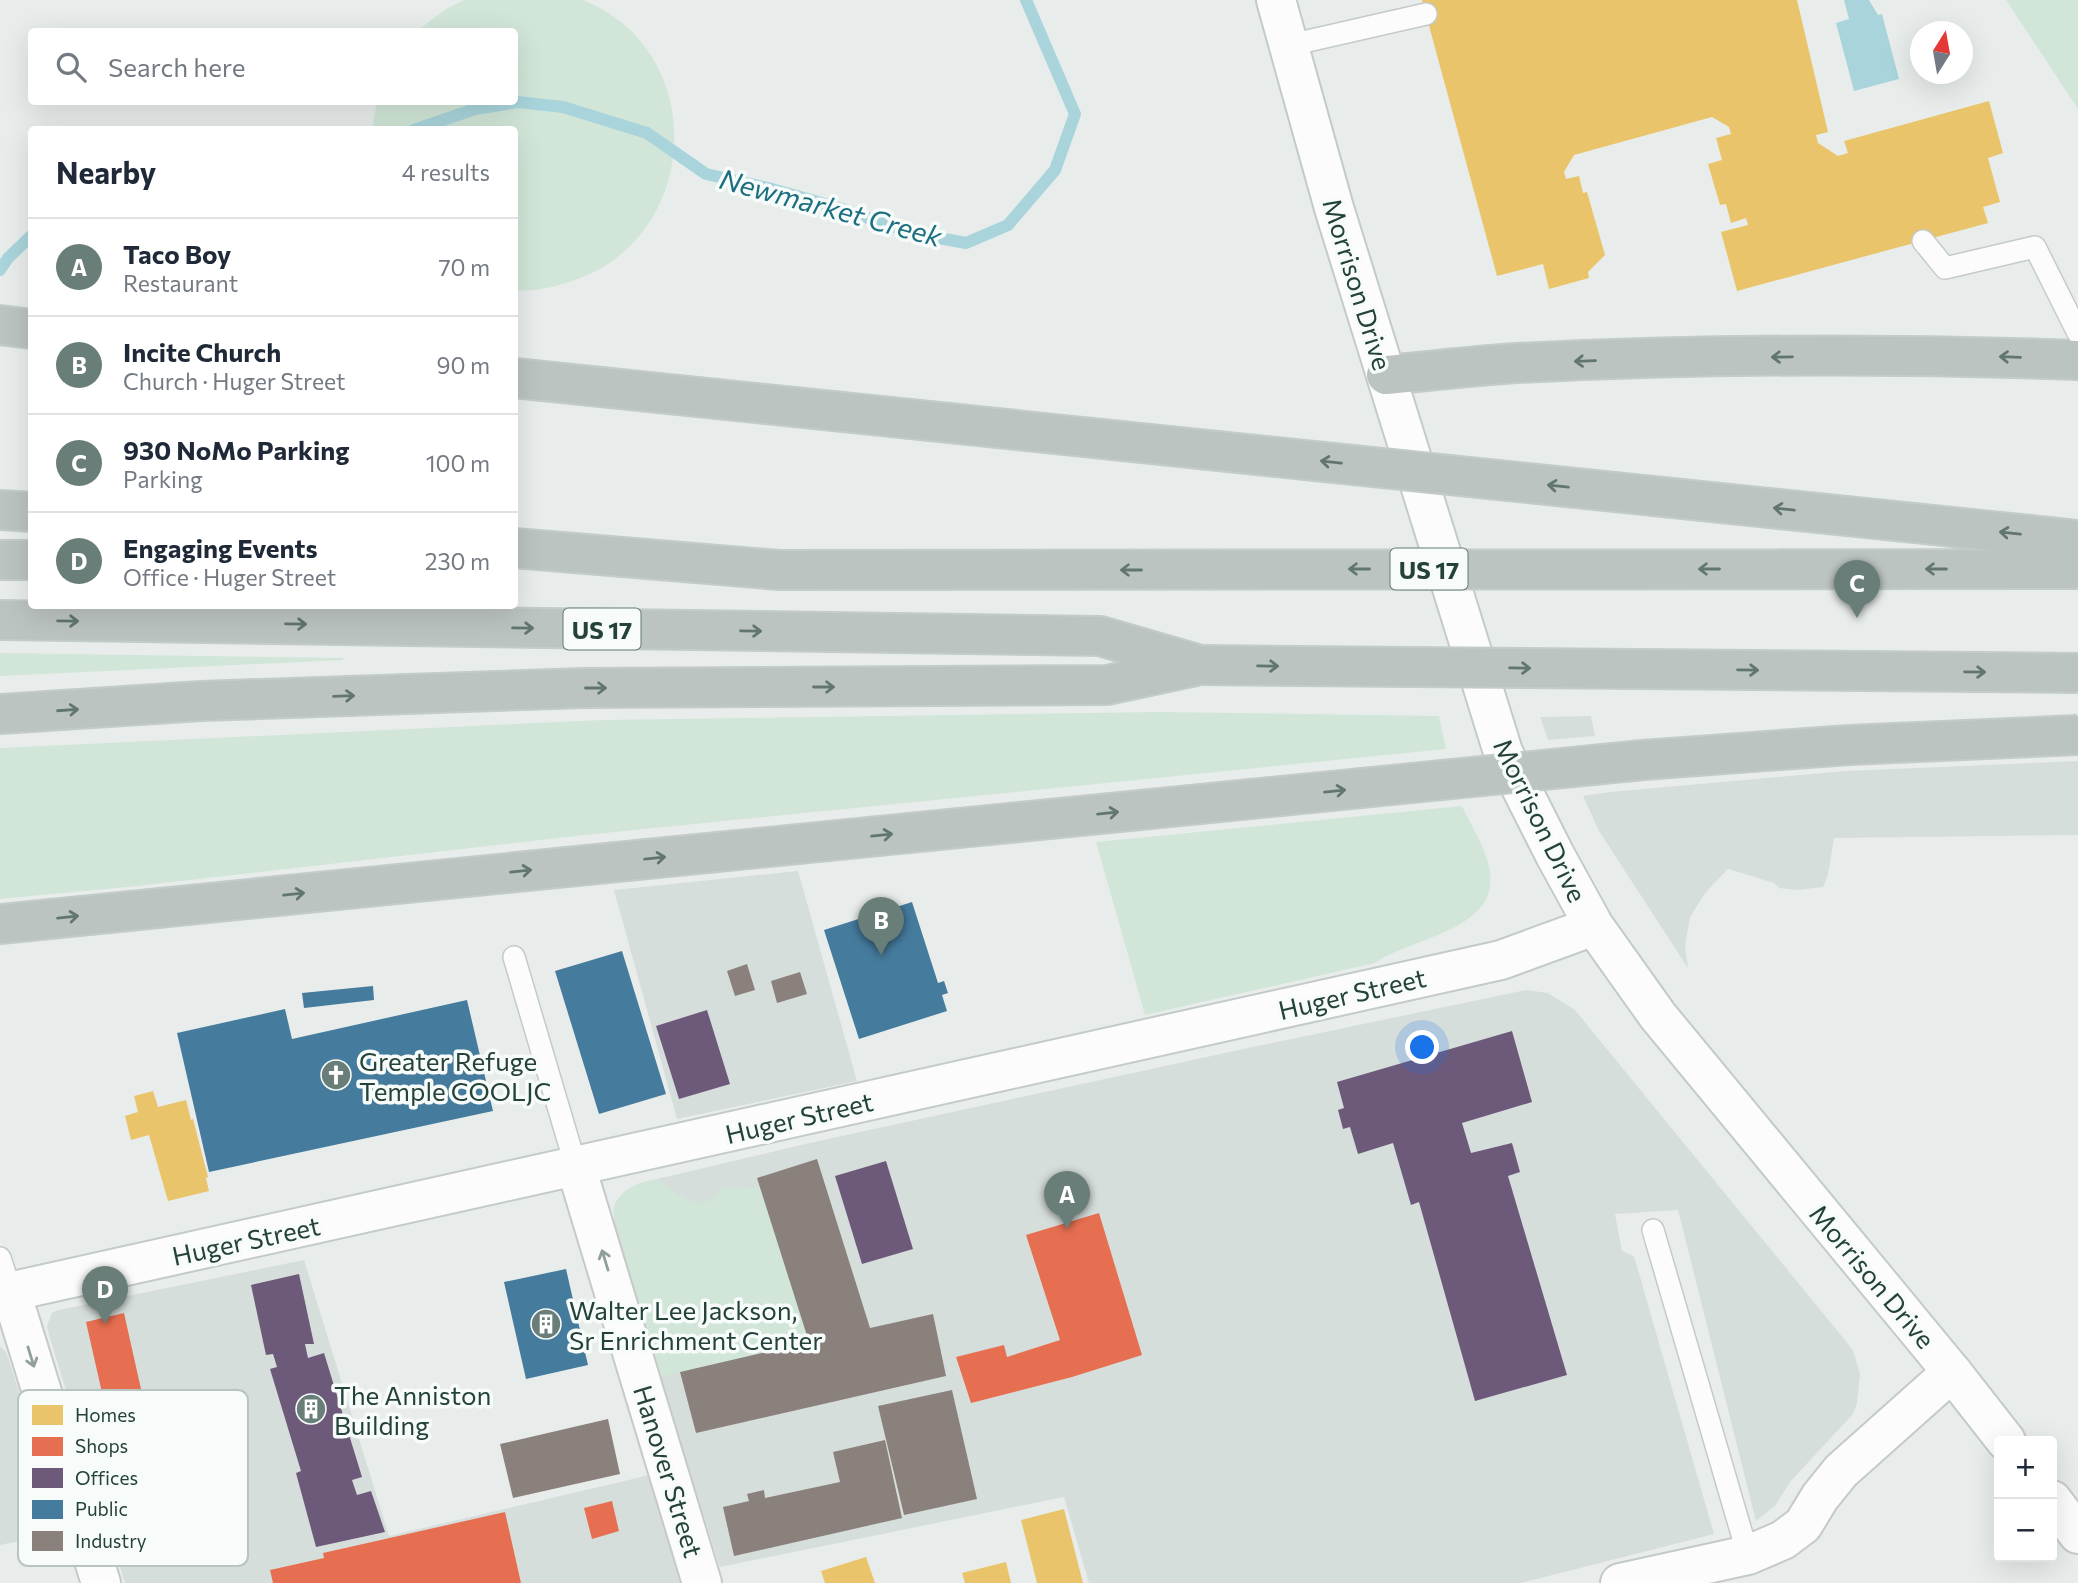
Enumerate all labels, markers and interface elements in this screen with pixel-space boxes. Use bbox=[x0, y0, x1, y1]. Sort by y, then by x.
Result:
north arrow bbox=[1910, 21, 1973, 84]
search box bbox=[28, 28, 518, 105]
icon: search bbox=[52, 48, 90, 86]
text: Search here bbox=[108, 51, 246, 82]
text: Nearby bbox=[56, 153, 156, 190]
text: 4 results bbox=[402, 158, 490, 186]
water label: Newmarket Creek bbox=[716, 161, 947, 253]
street label: Morrison Drive bbox=[1317, 194, 1399, 374]
text: Taco Boy bbox=[123, 238, 231, 269]
text: A bbox=[71, 253, 87, 281]
text: 70 m bbox=[438, 253, 490, 281]
text: Restaurant bbox=[123, 269, 238, 297]
text: Incite Church bbox=[123, 336, 281, 367]
one-way arrow bbox=[1771, 350, 1794, 364]
text: B bbox=[71, 351, 87, 379]
text: 90 m bbox=[437, 351, 490, 379]
one-way arrow bbox=[1999, 351, 2022, 364]
one-way arrow bbox=[1573, 355, 1596, 368]
text: Church · Huger Street bbox=[123, 367, 345, 395]
text: 930 NoMo Parking bbox=[123, 434, 350, 465]
text: C bbox=[71, 449, 87, 477]
text: 100 m bbox=[426, 449, 490, 477]
one-way arrow bbox=[1320, 456, 1343, 469]
text: Parking bbox=[123, 465, 203, 493]
one-way arrow bbox=[1547, 479, 1569, 492]
one-way arrow bbox=[1773, 502, 1796, 515]
one-way arrow bbox=[1999, 526, 2022, 539]
text: Engaging Events bbox=[123, 532, 318, 563]
text: D bbox=[71, 547, 87, 575]
text: 230 m bbox=[425, 547, 490, 575]
road number: US 17 bbox=[1390, 548, 1468, 590]
pin: C bbox=[1834, 560, 1880, 618]
one-way arrow bbox=[1348, 562, 1371, 576]
one-way arrow bbox=[1698, 562, 1721, 576]
one-way arrow bbox=[1925, 562, 1948, 576]
text: Office · Huger Street bbox=[123, 563, 336, 591]
one-way arrow bbox=[1120, 563, 1143, 577]
road number: US 17 bbox=[564, 608, 640, 650]
one-way arrow bbox=[56, 614, 79, 628]
one-way arrow bbox=[284, 618, 307, 631]
one-way arrow bbox=[511, 621, 534, 634]
one-way arrow bbox=[739, 624, 762, 638]
one-way arrow bbox=[1257, 659, 1280, 673]
one-way arrow bbox=[1509, 661, 1532, 675]
one-way arrow bbox=[1736, 663, 1759, 677]
one-way arrow bbox=[1964, 665, 1987, 679]
one-way arrow bbox=[812, 680, 835, 694]
one-way arrow bbox=[584, 681, 607, 695]
one-way arrow bbox=[333, 690, 356, 703]
one-way arrow bbox=[56, 703, 79, 716]
street label: Morrison Drive bbox=[1488, 733, 1594, 907]
one-way arrow bbox=[1323, 784, 1345, 797]
one-way arrow bbox=[1096, 806, 1119, 819]
one-way arrow bbox=[870, 829, 893, 842]
one-way arrow bbox=[644, 851, 666, 864]
one-way arrow bbox=[509, 865, 531, 878]
one-way arrow bbox=[282, 888, 305, 901]
pin: B bbox=[858, 897, 904, 955]
one-way arrow bbox=[56, 910, 79, 923]
street label: Huger Street bbox=[1275, 961, 1429, 1025]
your location bbox=[1405, 1030, 1439, 1064]
place label: Greater Refuge Temple COOLJC bbox=[359, 1045, 551, 1106]
church icon: Greater Refuge Temple COOLJC bbox=[319, 1058, 353, 1092]
street label: Huger Street bbox=[722, 1085, 876, 1149]
pin: A bbox=[1044, 1171, 1090, 1229]
street label: Morrison Drive bbox=[1804, 1198, 1942, 1354]
street label: Huger Street bbox=[169, 1209, 323, 1271]
one-way arrow bbox=[597, 1249, 610, 1271]
pin: D bbox=[82, 1266, 128, 1324]
place label: Walter Lee Jackson, Sr Enrichment Center bbox=[569, 1294, 823, 1355]
building icon: Walter Lee Jackson, Sr Enrichment Center bbox=[529, 1307, 563, 1341]
one-way arrow bbox=[25, 1346, 38, 1368]
place label: The Anniston Building bbox=[334, 1379, 491, 1440]
street label: Hanover Street bbox=[628, 1381, 710, 1561]
legend bbox=[18, 1390, 248, 1566]
building icon: The Anniston Building bbox=[294, 1392, 328, 1426]
text: Homes bbox=[75, 1403, 136, 1426]
text: Shops bbox=[75, 1434, 128, 1457]
map controls bbox=[1994, 1436, 2057, 1562]
button: + bbox=[1994, 1436, 2057, 1499]
text: Offices bbox=[75, 1466, 138, 1489]
text: Public bbox=[75, 1497, 128, 1520]
button: − bbox=[1994, 1499, 2057, 1562]
text: Industry bbox=[75, 1529, 147, 1552]

